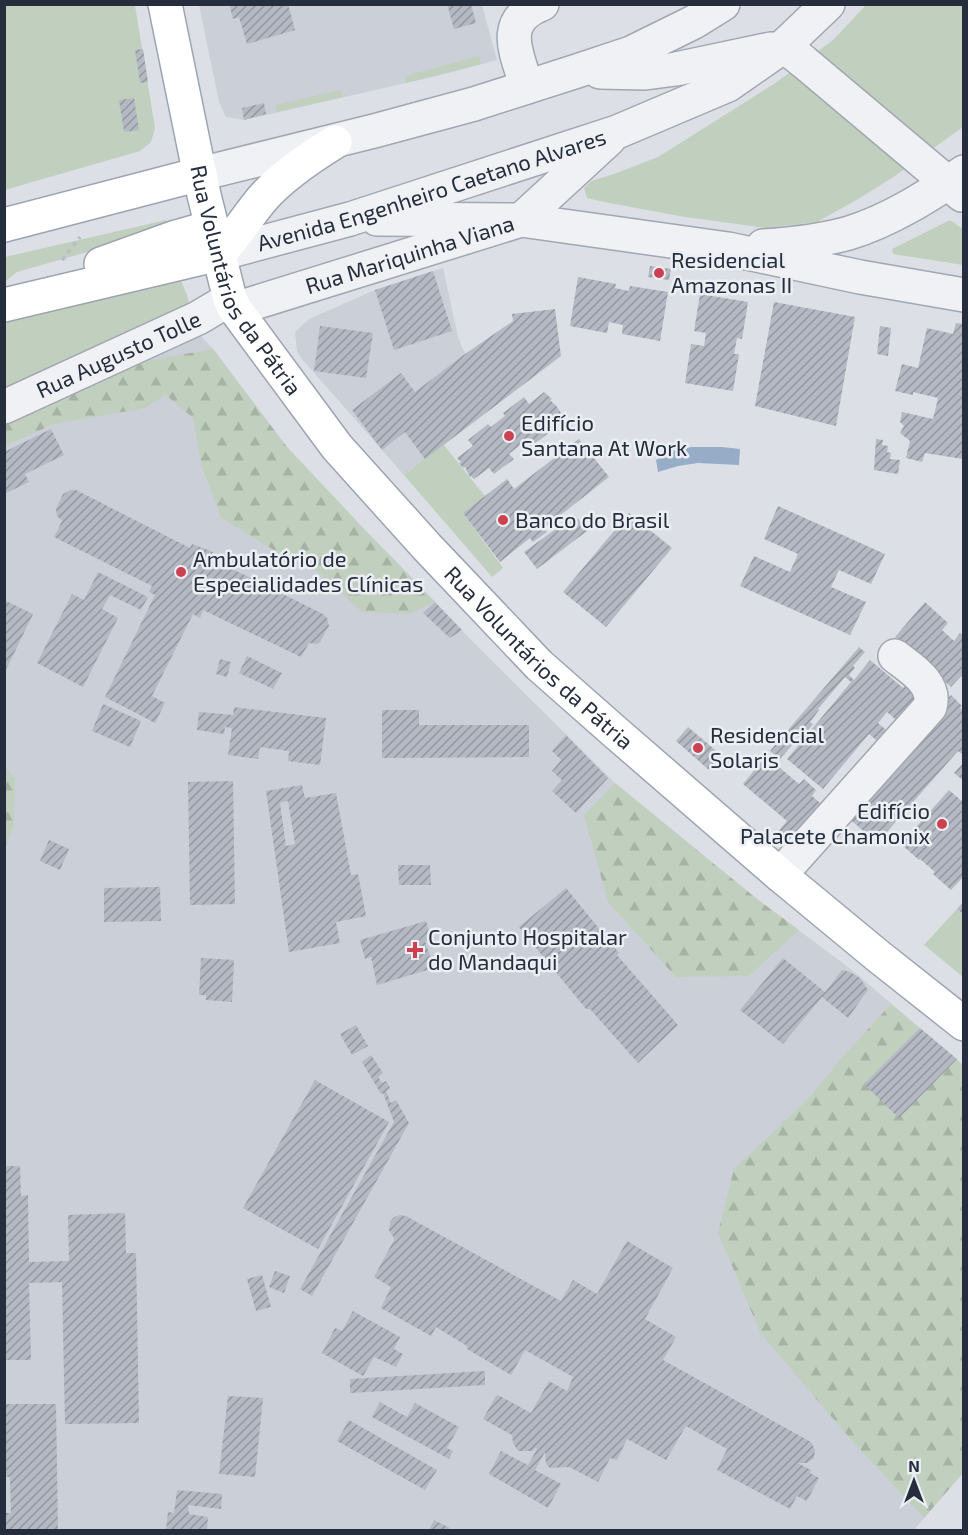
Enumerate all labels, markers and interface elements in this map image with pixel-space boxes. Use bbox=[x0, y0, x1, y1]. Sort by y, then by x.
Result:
street label: Avenida Engenheiro Caetano Alvares bbox=[254, 123, 609, 255]
street label: Rua Voluntários da Pátria bbox=[186, 163, 308, 400]
street label: Rua Mariquinha Viana bbox=[302, 209, 517, 298]
place label: Residencial Amazonas II bbox=[671, 246, 792, 297]
marker: Residencial Amazonas II bbox=[652, 266, 666, 280]
street label: Rua Augusto Tolle bbox=[32, 305, 204, 402]
place label: Edifício Santana At Work bbox=[521, 409, 687, 460]
marker: Edifício Santana At Work bbox=[502, 429, 516, 443]
place label: Banco do Brasil bbox=[515, 506, 670, 532]
marker: Banco do Brasil bbox=[496, 513, 510, 527]
place label: Ambulatório de Especialidades Clínicas bbox=[193, 545, 423, 596]
street label: Rua Voluntários da Pátria bbox=[440, 560, 639, 754]
marker: Ambulatório de Especialidades Clínicas bbox=[174, 565, 188, 579]
place label: Residencial Solaris bbox=[710, 721, 824, 772]
marker: Residencial Solaris bbox=[691, 741, 705, 755]
place label: Edifício Palacete Chamonix bbox=[740, 797, 930, 848]
marker: Edifício Palacete Chamonix bbox=[935, 817, 949, 831]
place label: Conjunto Hospitalar do Mandaqui bbox=[428, 923, 627, 974]
marker: Conjunto Hospitalar do Mandaqui bbox=[406, 941, 424, 959]
north arrow bbox=[884, 1451, 944, 1511]
text: N bbox=[908, 1456, 920, 1475]

